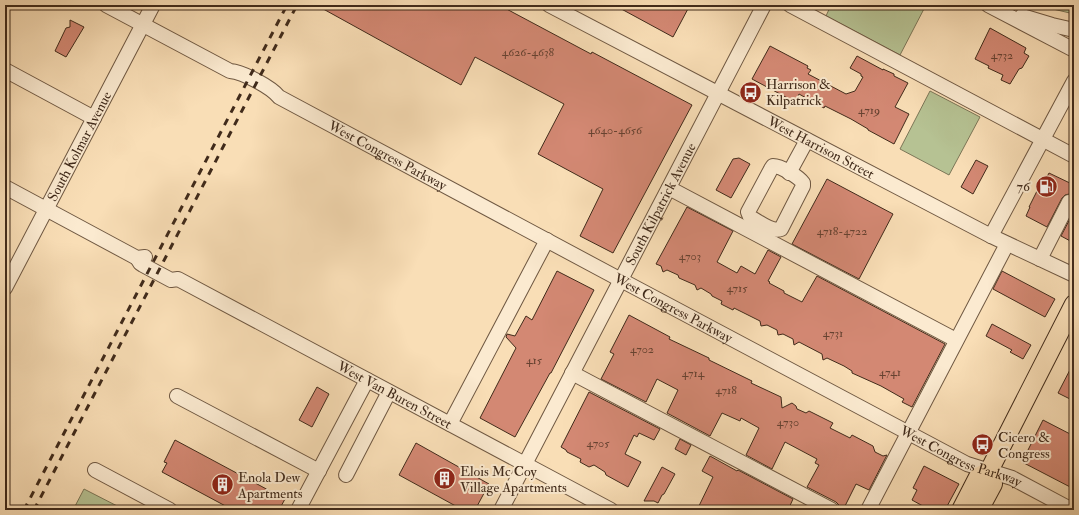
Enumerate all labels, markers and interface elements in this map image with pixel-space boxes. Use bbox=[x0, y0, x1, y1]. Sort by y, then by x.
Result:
house number: 4626-4638 bbox=[502, 45, 555, 60]
house number: 4732 bbox=[991, 48, 1013, 63]
place label: Harrison & Kilpatrick bbox=[766, 76, 831, 110]
bus stop icon: Harrison & Kilpatrick bbox=[737, 79, 763, 105]
street label: South Kolmar Avenue bbox=[44, 88, 115, 204]
house number: 4719 bbox=[858, 103, 880, 118]
street label: West Harrison Street bbox=[764, 112, 878, 183]
street label: West Congress Parkway bbox=[324, 117, 450, 195]
house number: 4640-4656 bbox=[588, 123, 643, 138]
street label: South Kilpatrick Avenue bbox=[622, 140, 700, 268]
fuel station icon: 76 bbox=[1033, 173, 1059, 199]
place label: 76 bbox=[1017, 178, 1031, 195]
house number: 4718-4722 bbox=[817, 224, 867, 239]
house number: 4703 bbox=[679, 249, 701, 264]
street label: West Congress Parkway bbox=[610, 269, 736, 348]
house number: 4715 bbox=[726, 281, 748, 296]
house number: 4731 bbox=[823, 326, 843, 341]
house number: 4702 bbox=[630, 342, 654, 357]
house number: 415 bbox=[526, 353, 543, 368]
street label: West Van Buren Street bbox=[334, 357, 455, 433]
house number: 4741 bbox=[879, 365, 901, 380]
house number: 4714 bbox=[682, 366, 705, 381]
house number: 4718 bbox=[715, 383, 737, 398]
house number: 4730 bbox=[777, 415, 799, 430]
street label: West Congress Parkway bbox=[896, 422, 1026, 492]
place label: Cicero & Congress bbox=[998, 429, 1050, 462]
bus stop icon: Cicero & Congress bbox=[969, 432, 995, 458]
house number: 4705 bbox=[586, 436, 610, 451]
place label: Elois Mc Coy Village Apartments bbox=[460, 463, 567, 497]
building icon: Elois Mc Coy Village Apartments bbox=[431, 466, 457, 492]
place label: Enola Dew Apartments bbox=[237, 469, 303, 503]
building icon: Enola Dew Apartments bbox=[210, 472, 236, 498]

